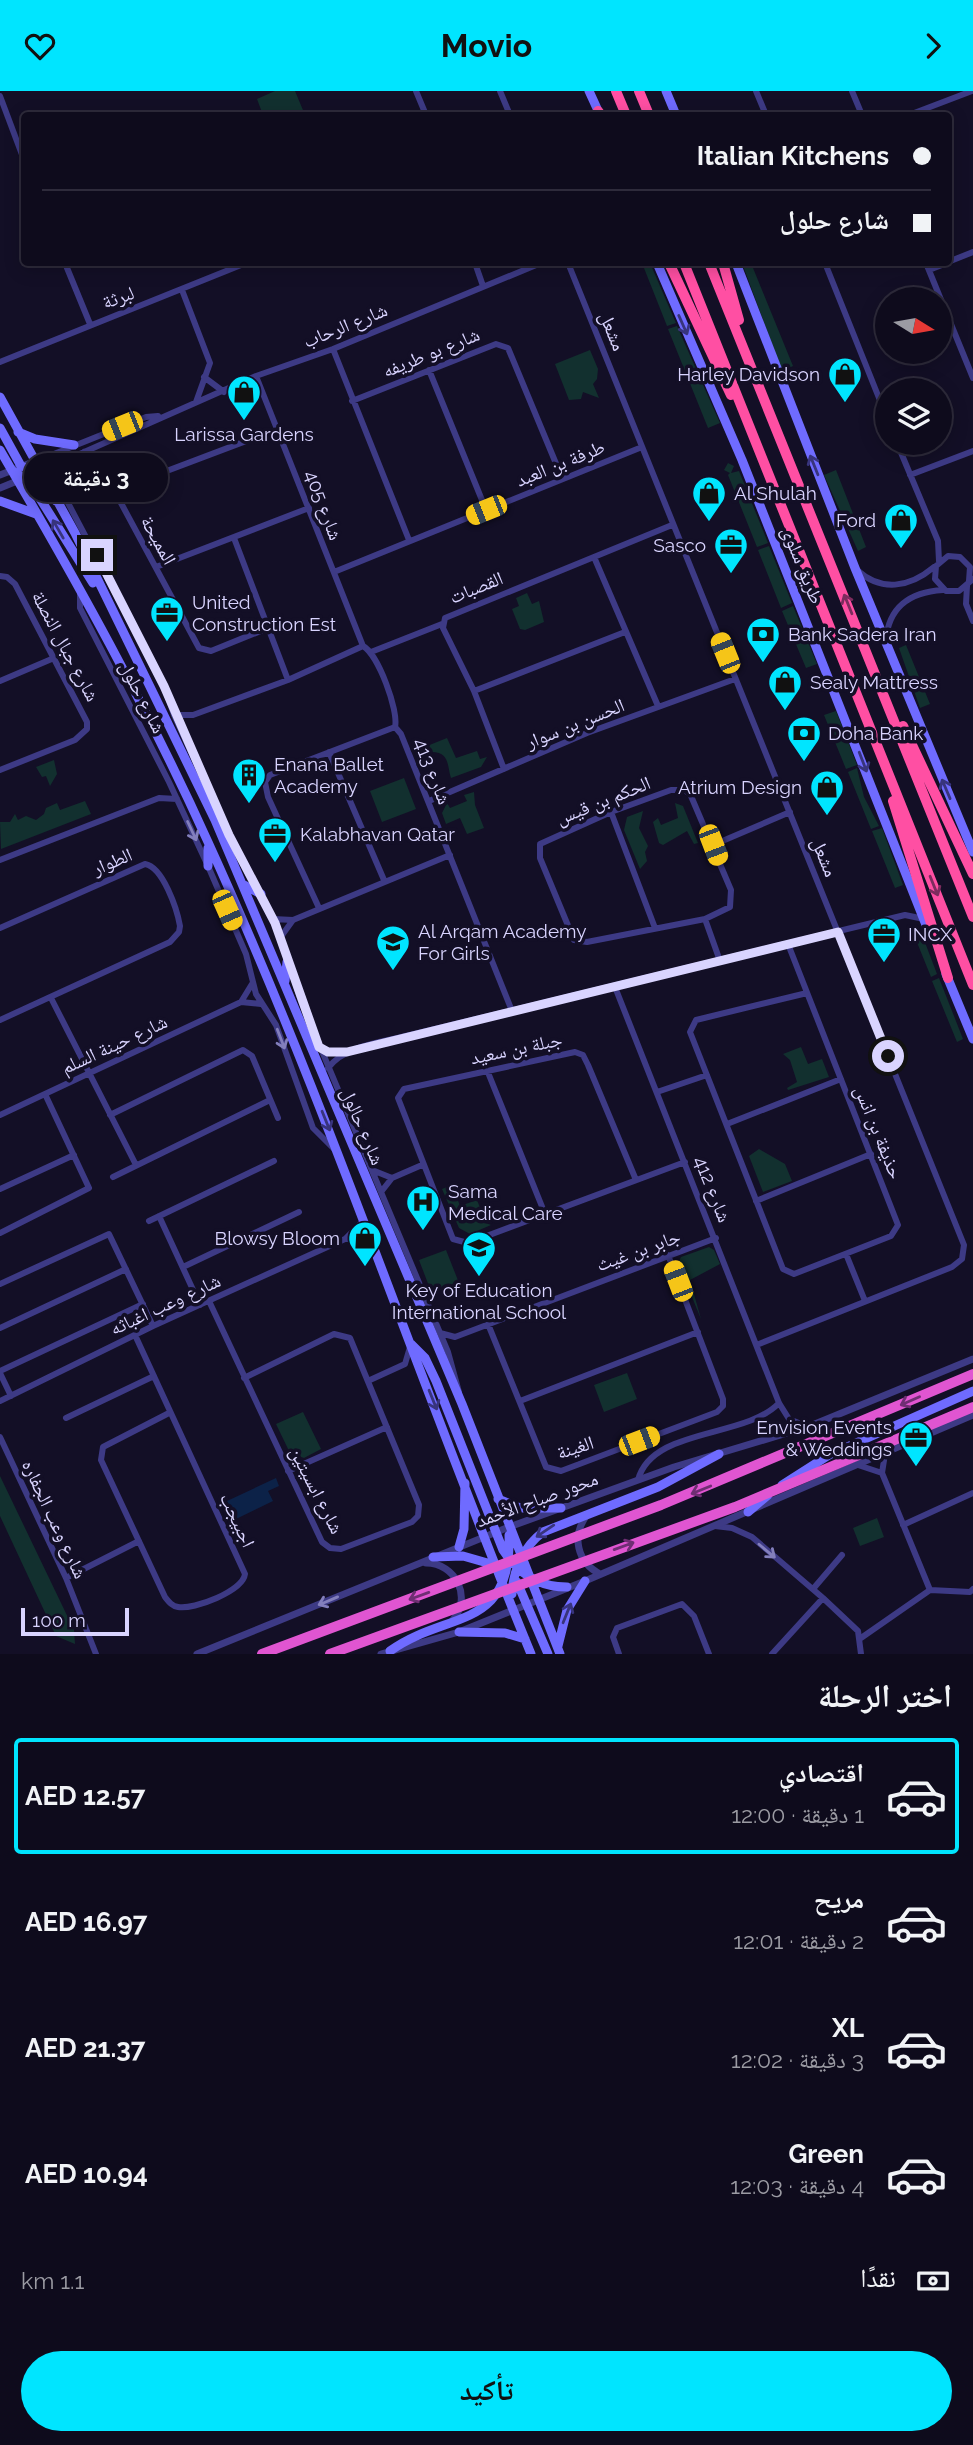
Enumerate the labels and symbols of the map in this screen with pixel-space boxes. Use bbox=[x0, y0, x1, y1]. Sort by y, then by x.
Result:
street label: لبرثة bbox=[99, 281, 137, 314]
north arrow bbox=[875, 287, 952, 364]
street label: شارع الرحاب bbox=[300, 298, 391, 353]
street label: مشعل bbox=[594, 308, 631, 354]
one-way arrow bbox=[677, 314, 690, 335]
street label: شارع بو طريفه bbox=[379, 323, 483, 382]
shop icon: Harley Davidson bbox=[826, 355, 864, 404]
place label: Harley Davidson bbox=[677, 363, 820, 385]
shop icon: Larissa Gardens bbox=[225, 373, 263, 422]
car bbox=[99, 408, 146, 444]
place label: Larissa Gardens bbox=[174, 423, 314, 445]
street label: طرفة بن العبد bbox=[512, 435, 608, 492]
callout: 3 دقيقة bbox=[25, 454, 169, 503]
one-way arrow bbox=[806, 455, 819, 476]
street label: شارع 405 bbox=[300, 467, 347, 544]
shop icon: Al Shulah bbox=[690, 474, 728, 523]
place label: Al Shulah bbox=[734, 482, 817, 504]
car bbox=[463, 492, 510, 528]
shop icon: Ford bbox=[882, 501, 920, 550]
place label: Ford bbox=[836, 509, 876, 531]
street label: المميحة bbox=[136, 512, 181, 568]
one-way arrow bbox=[51, 519, 65, 539]
street label: طريق سلوى bbox=[777, 523, 828, 607]
office icon: Sasco bbox=[712, 526, 750, 575]
place label: Sasco bbox=[653, 534, 706, 556]
route end bbox=[81, 539, 113, 571]
street label: القصبات bbox=[446, 566, 506, 608]
street label: شارع جبال النصلة bbox=[27, 587, 104, 705]
place label: United Construction Est bbox=[192, 591, 337, 635]
office icon: United Construction Est bbox=[148, 594, 186, 643]
one-way arrow bbox=[840, 594, 853, 616]
bank icon: Bank Sadera Iran bbox=[744, 615, 782, 664]
place label: Bank Sadera Iran bbox=[788, 623, 936, 645]
car bbox=[708, 630, 743, 676]
street label: شارع حلول bbox=[115, 657, 170, 737]
shop icon: Sealy Mattress bbox=[766, 663, 804, 712]
place label: Sealy Mattress bbox=[810, 671, 938, 693]
street label: الحسن بن سوار bbox=[522, 693, 628, 754]
bank icon: Doha Bank bbox=[785, 714, 823, 763]
place label: Doha Bank bbox=[828, 722, 923, 744]
street label: شارع 413 bbox=[409, 735, 456, 808]
one-way arrow bbox=[858, 751, 870, 773]
place label: Enana Ballet Academy bbox=[274, 753, 385, 797]
building icon: Enana Ballet Academy bbox=[230, 756, 268, 805]
shop icon: Atrium Design bbox=[808, 768, 846, 817]
street label: الحكم بن قيس bbox=[552, 771, 654, 831]
place label: Atrium Design bbox=[678, 776, 802, 798]
one-way arrow bbox=[939, 779, 952, 800]
office icon: Kalabhavan Qatar bbox=[256, 815, 294, 864]
one-way arrow bbox=[186, 820, 199, 841]
car bbox=[696, 822, 731, 868]
place label: Kalabhavan Qatar bbox=[300, 823, 455, 845]
street label: مشعل bbox=[806, 834, 843, 880]
street label: الطوار bbox=[88, 843, 136, 880]
one-way arrow bbox=[928, 875, 941, 896]
car bbox=[209, 887, 246, 933]
office icon: INCX bbox=[865, 915, 903, 964]
place label: Al Arqam Academy For Girls bbox=[418, 920, 587, 964]
school or university icon: Al Arqam Academy For Girls bbox=[374, 923, 412, 972]
place label: INCX bbox=[908, 923, 952, 945]
street label: شارع حينة السلم bbox=[57, 1010, 171, 1080]
one-way arrow bbox=[276, 1028, 289, 1050]
street label: جبلة بن سعيد bbox=[468, 1028, 564, 1069]
route start bbox=[872, 1040, 904, 1072]
street label: حذيفة بن انس bbox=[849, 1082, 908, 1182]
street label: شارع حالول bbox=[336, 1084, 389, 1168]
one-way arrow bbox=[320, 1110, 333, 1132]
street label: شارع 412 bbox=[689, 1153, 736, 1226]
place label: Sama Medical Care bbox=[448, 1180, 563, 1224]
hospital icon: Sama Medical Care bbox=[404, 1183, 442, 1232]
shop icon: Blowsy Bloom bbox=[346, 1219, 384, 1268]
street label: جابر بن غيث bbox=[593, 1225, 683, 1276]
place label: Blowsy Bloom bbox=[215, 1227, 340, 1249]
school or university icon: Key of Education International School bbox=[460, 1229, 498, 1278]
car bbox=[661, 1258, 696, 1304]
street label: شارع وعب اغباثه bbox=[106, 1269, 224, 1340]
place label: Key of Education International School bbox=[392, 1279, 567, 1323]
one-way arrow bbox=[427, 1388, 440, 1410]
one-way arrow bbox=[900, 1396, 922, 1409]
place label: Envision Events & Weddings bbox=[756, 1416, 892, 1460]
office icon: Envision Events & Weddings bbox=[897, 1419, 935, 1468]
car bbox=[616, 1424, 663, 1458]
street label: الغينة bbox=[554, 1431, 596, 1464]
street label: شارع ابسيتين bbox=[285, 1443, 348, 1538]
street label: شارع وعب الجفاره bbox=[17, 1456, 92, 1582]
street label: محور صباح الأحمد bbox=[473, 1467, 601, 1532]
one-way arrow bbox=[690, 1484, 712, 1497]
street label: اجبيجب bbox=[215, 1489, 260, 1551]
one-way arrow bbox=[536, 1524, 555, 1538]
one-way arrow bbox=[613, 1539, 635, 1552]
one-way arrow bbox=[758, 1543, 776, 1558]
one-way arrow bbox=[409, 1590, 431, 1603]
one-way arrow bbox=[318, 1596, 339, 1609]
one-way arrow bbox=[561, 1602, 574, 1624]
scale bar bbox=[21, 1605, 130, 1637]

